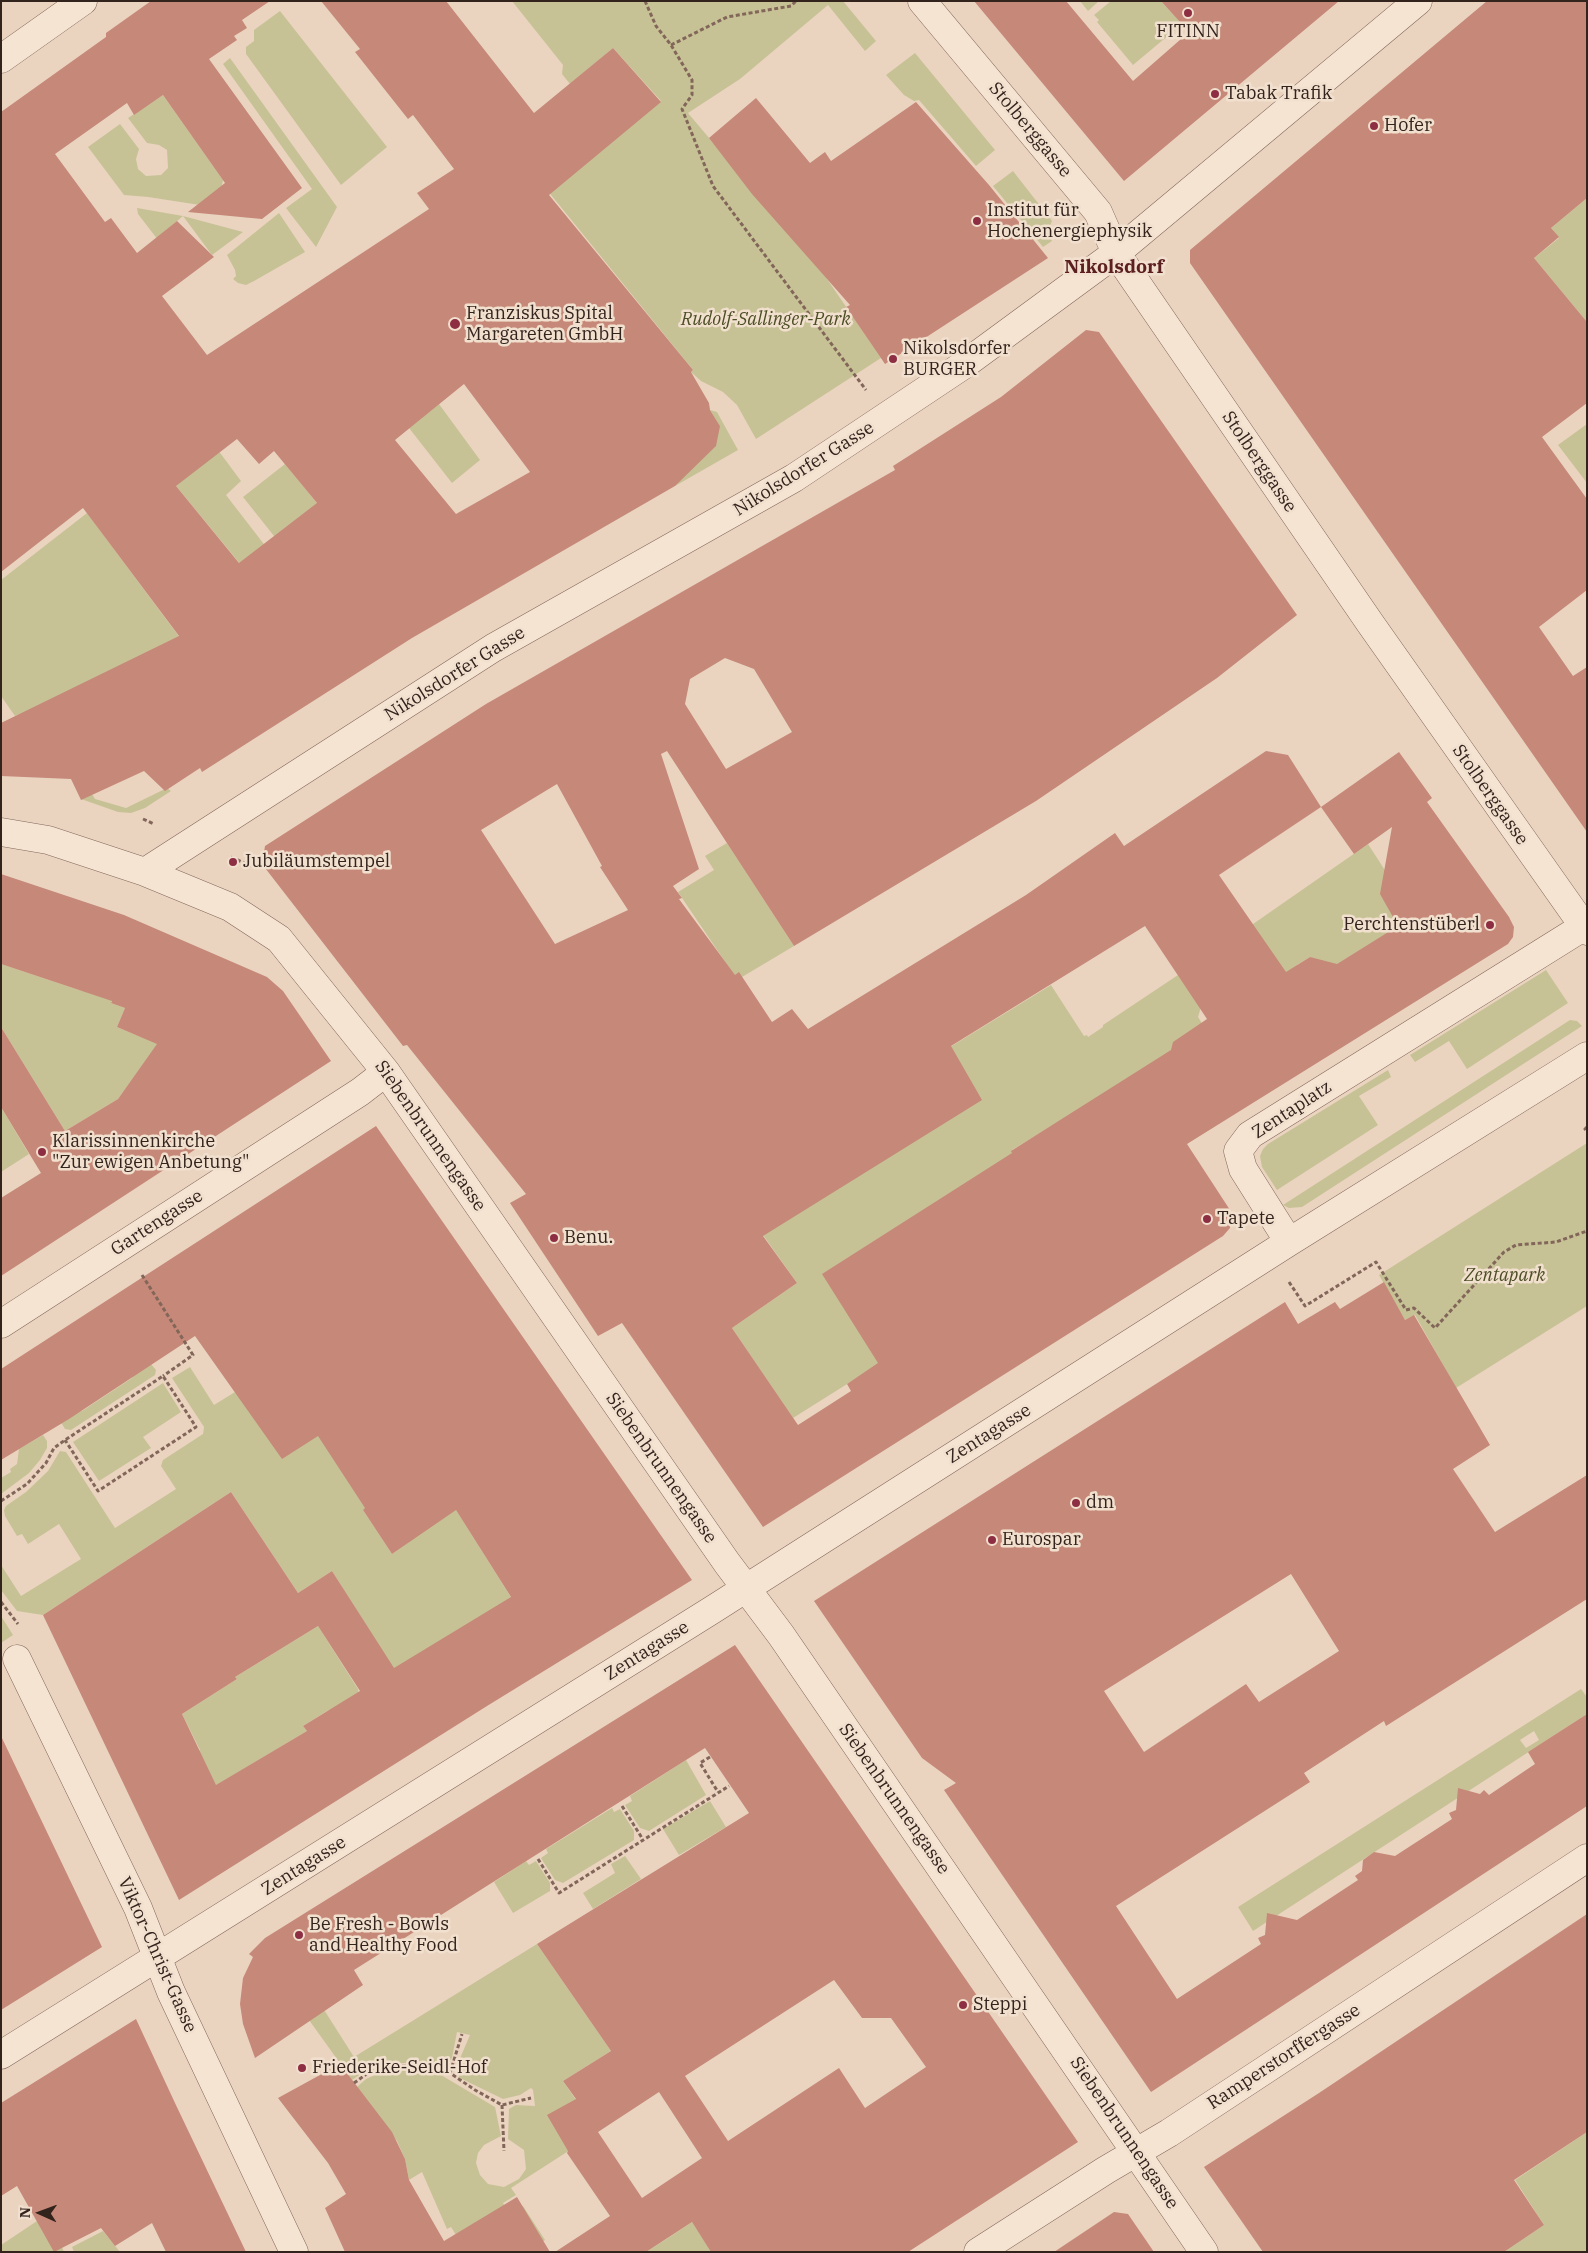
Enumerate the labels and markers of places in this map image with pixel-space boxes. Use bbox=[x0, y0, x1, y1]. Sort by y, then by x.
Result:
marker: FITINN bbox=[1182, 7, 1194, 19]
place label: FITINN bbox=[1156, 21, 1220, 43]
place label: Tabak Trafik bbox=[1225, 83, 1332, 105]
marker: Tabak Trafik bbox=[1209, 88, 1221, 100]
place label: Hofer bbox=[1384, 115, 1432, 137]
marker: Hofer bbox=[1368, 120, 1380, 132]
place label: Institut für Hochenergiephysik bbox=[987, 200, 1152, 242]
marker: Institut für Hochenergiephysik bbox=[971, 215, 983, 227]
place label: Franziskus Spital Margareten GmbH bbox=[466, 303, 623, 346]
marker: Franziskus Spital Margareten GmbH bbox=[448, 317, 462, 331]
place label: Nikolsdorfer BURGER bbox=[903, 338, 1010, 380]
marker: Nikolsdorfer BURGER bbox=[887, 353, 899, 365]
place label: Jubiläumstempel bbox=[243, 851, 390, 873]
marker: Jubiläumstempel bbox=[227, 856, 239, 868]
place label: Perchtenstüberl bbox=[1343, 914, 1480, 936]
marker: Perchtenstüberl bbox=[1484, 919, 1496, 931]
place label: Klarissinnenkirche "Zur ewigen Anbetung" bbox=[52, 1131, 249, 1174]
marker: Klarissinnenkirche "Zur ewigen Anbetung" bbox=[36, 1146, 48, 1158]
place label: Tapete bbox=[1217, 1208, 1275, 1230]
marker: Tapete bbox=[1201, 1213, 1213, 1225]
place label: Benu. bbox=[564, 1227, 613, 1249]
marker: Benu. bbox=[548, 1232, 560, 1244]
place label: dm bbox=[1086, 1492, 1114, 1514]
marker: dm bbox=[1070, 1497, 1082, 1509]
place label: Eurospar bbox=[1002, 1529, 1081, 1551]
marker: Eurospar bbox=[986, 1534, 998, 1546]
place label: Be Fresh - Bowls and Healthy Food bbox=[309, 1914, 458, 1956]
marker: Be Fresh - Bowls and Healthy Food bbox=[293, 1929, 305, 1941]
place label: Steppi bbox=[973, 1994, 1027, 2016]
marker: Steppi bbox=[957, 1999, 969, 2011]
place label: Friederike-Seidl-Hof bbox=[312, 2057, 487, 2079]
marker: Friederike-Seidl-Hof bbox=[296, 2062, 308, 2074]

